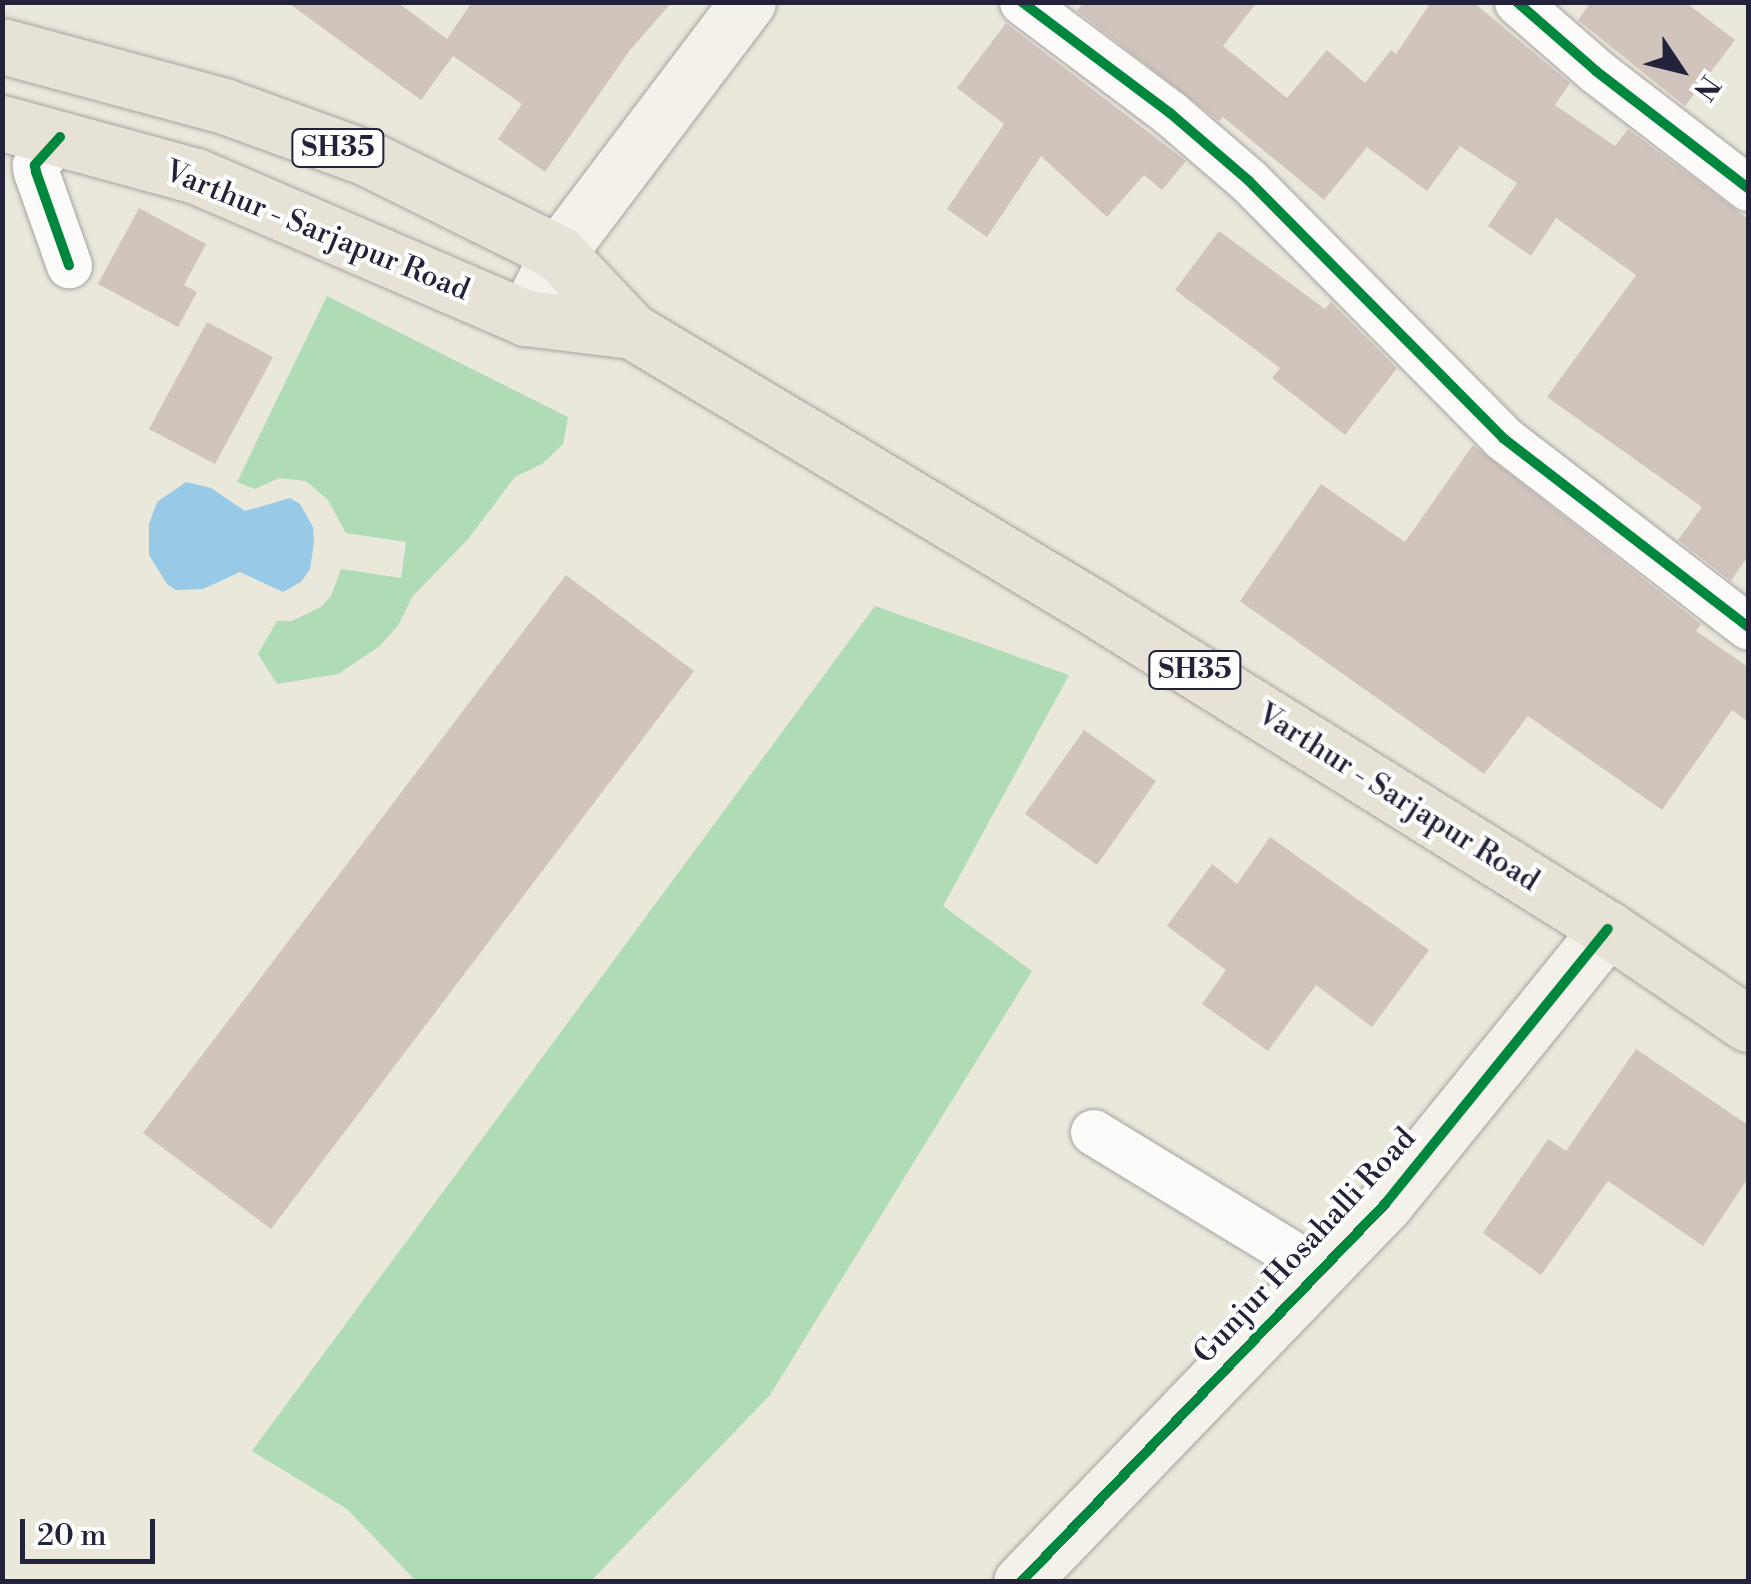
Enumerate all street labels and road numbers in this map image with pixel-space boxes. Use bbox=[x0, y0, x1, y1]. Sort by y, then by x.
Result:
road number: SH35 bbox=[290, 125, 386, 171]
street label: Varthur - Sarjapur Road bbox=[159, 153, 475, 309]
road number: SH35 bbox=[1148, 647, 1242, 693]
street label: Varthur - Sarjapur Road bbox=[1251, 697, 1545, 899]
street label: Gunjur Hosahalli Road bbox=[1186, 1121, 1424, 1371]

